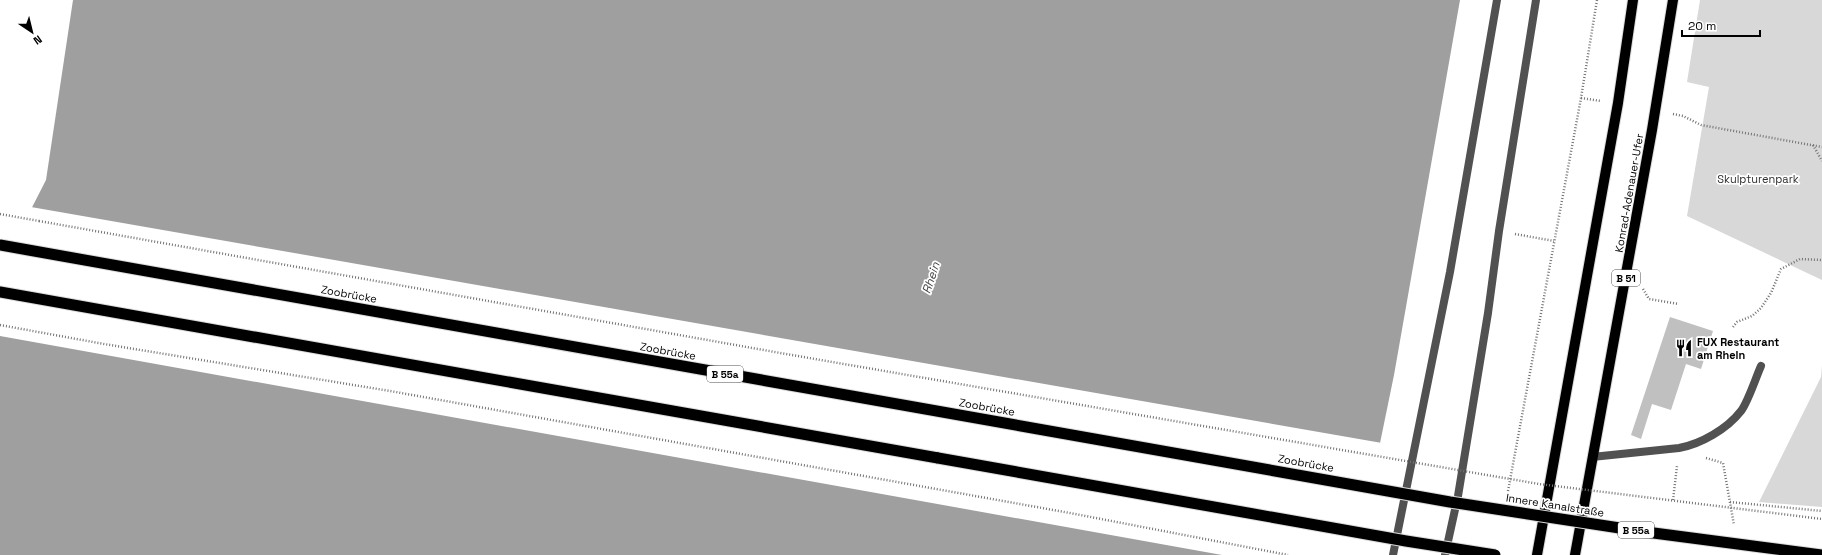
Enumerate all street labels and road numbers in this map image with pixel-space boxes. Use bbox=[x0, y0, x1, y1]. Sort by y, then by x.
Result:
street label: Konrad-Adenauer-Ufer bbox=[1612, 133, 1646, 253]
road number: B 51 bbox=[1612, 270, 1640, 286]
street label: Zoobrücke bbox=[320, 282, 378, 306]
street label: Zoobrücke bbox=[639, 339, 697, 363]
road number: B 55a bbox=[707, 366, 743, 382]
street label: Zoobrücke bbox=[958, 395, 1016, 419]
street label: Zoobrücke bbox=[1277, 451, 1335, 475]
street label: Innere Kanalstraße bbox=[1505, 490, 1605, 520]
road number: B 55a bbox=[1618, 522, 1654, 538]

